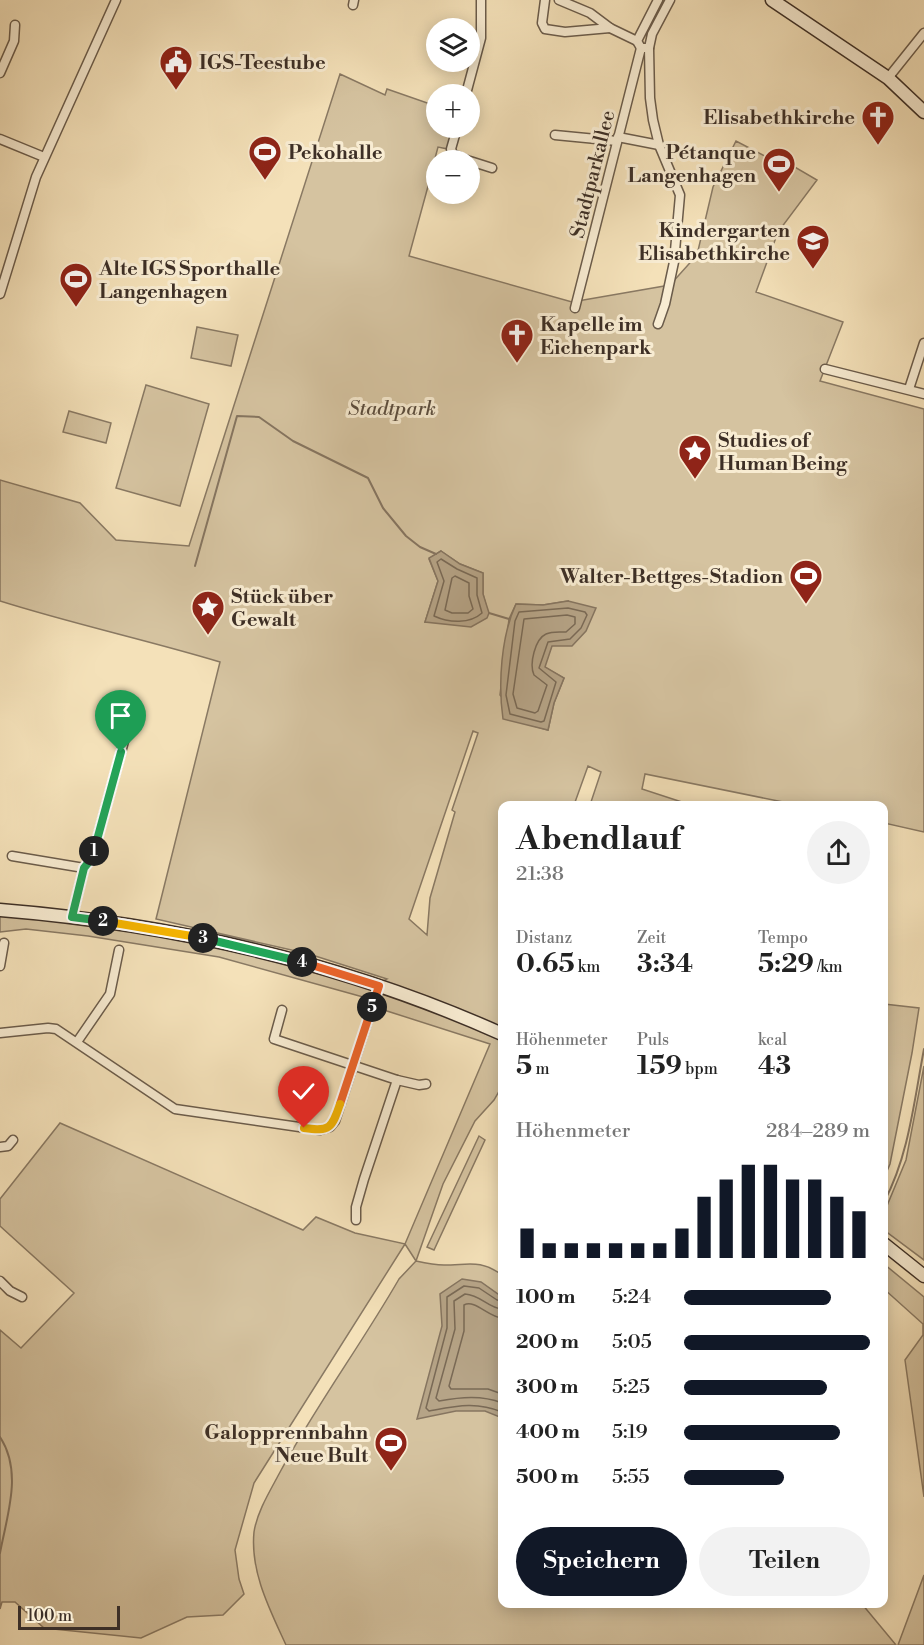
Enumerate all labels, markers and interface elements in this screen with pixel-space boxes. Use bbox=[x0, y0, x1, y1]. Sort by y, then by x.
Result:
map controls bbox=[426, 18, 480, 204]
button: layers bbox=[426, 18, 480, 72]
public building icon: IGS-Teestube bbox=[158, 44, 194, 91]
place label: IGS-Teestube bbox=[199, 51, 326, 76]
button: + bbox=[426, 84, 480, 138]
church icon: Elisabethkirche bbox=[860, 99, 896, 146]
place label: Elisabethkirche bbox=[703, 106, 855, 131]
street label: Stadtparkallee bbox=[566, 108, 621, 241]
sports icon: Pekohalle bbox=[247, 134, 283, 181]
place label: Pekohalle bbox=[288, 141, 383, 166]
place label: Pétanque Langenhagen bbox=[627, 141, 757, 189]
sports icon: Pétanque Langenhagen bbox=[761, 146, 797, 193]
button: − bbox=[426, 150, 480, 204]
place label: Kindergarten Elisabethkirche bbox=[638, 219, 791, 267]
school or university icon: Kindergarten Elisabethkirche bbox=[795, 223, 831, 270]
place label: Alte IGS Sporthalle Langenhagen bbox=[98, 257, 280, 305]
sports icon: Alte IGS Sporthalle Langenhagen bbox=[58, 261, 94, 308]
place label: Kapelle im Eichenpark bbox=[540, 313, 652, 361]
church icon: Kapelle im Eichenpark bbox=[499, 317, 535, 364]
park label: Stadtpark bbox=[348, 397, 436, 422]
place label: Studies of Human Being bbox=[718, 429, 848, 477]
place icon: Studies of Human Being bbox=[677, 433, 713, 480]
sports icon: Walter-Bettges-Stadion bbox=[788, 558, 824, 605]
place label: Walter-Bettges-Stadion bbox=[559, 565, 784, 590]
place label: Stück über Gewalt bbox=[231, 585, 333, 633]
place icon: Stück über Gewalt bbox=[190, 589, 226, 636]
pin bbox=[95, 690, 146, 752]
icon: arrive bbox=[104, 699, 137, 732]
text: Abendlauf bbox=[516, 819, 681, 860]
button: share bbox=[807, 821, 870, 884]
pin: 1 bbox=[79, 836, 109, 866]
text: 1 bbox=[90, 841, 98, 861]
text: 21:38 bbox=[516, 862, 564, 887]
pin: 2 bbox=[88, 906, 118, 936]
text: 2 bbox=[98, 911, 108, 931]
pin: 3 bbox=[188, 923, 218, 953]
text: 3 bbox=[198, 928, 208, 948]
text: Distanz bbox=[516, 928, 572, 948]
text: Zeit bbox=[637, 928, 666, 948]
text: Tempo bbox=[758, 928, 808, 948]
pin: 4 bbox=[287, 947, 317, 977]
text: 0.65 bbox=[516, 948, 575, 980]
text: 3:34 bbox=[637, 948, 693, 980]
text: 5:29 bbox=[758, 948, 814, 980]
text: 4 bbox=[297, 952, 307, 972]
text: km bbox=[575, 957, 600, 977]
text: /km bbox=[814, 957, 843, 977]
pin: 5 bbox=[357, 992, 387, 1022]
text: 5 bbox=[367, 997, 377, 1017]
text: Höhenmeter bbox=[516, 1030, 608, 1050]
text: Puls bbox=[637, 1030, 669, 1050]
text: kcal bbox=[758, 1030, 787, 1050]
text: 5 bbox=[516, 1050, 532, 1082]
text: 159 bbox=[637, 1050, 682, 1082]
text: 43 bbox=[758, 1050, 791, 1082]
text: m bbox=[532, 1059, 549, 1079]
text: bpm bbox=[682, 1059, 718, 1079]
pin bbox=[278, 1066, 329, 1128]
icon: check bbox=[287, 1075, 320, 1108]
text: Höhenmeter bbox=[516, 1119, 630, 1144]
text: 284–289 m bbox=[766, 1119, 870, 1144]
text: 100 m bbox=[516, 1285, 575, 1310]
text: 5:24 bbox=[612, 1285, 651, 1310]
text: 200 m bbox=[516, 1330, 579, 1355]
text: 5:05 bbox=[612, 1330, 652, 1355]
text: 300 m bbox=[516, 1375, 579, 1400]
text: 5:25 bbox=[612, 1375, 650, 1400]
text: 400 m bbox=[516, 1420, 580, 1445]
text: 5:19 bbox=[612, 1420, 648, 1445]
place label: Galopprennbahn Neue Bult bbox=[204, 1421, 369, 1469]
sports icon: Galopprennbahn Neue Bult bbox=[373, 1425, 409, 1472]
text: 500 m bbox=[516, 1465, 579, 1490]
text: 5:55 bbox=[612, 1465, 650, 1490]
button: Speichern bbox=[516, 1527, 687, 1596]
button: Teilen bbox=[699, 1527, 870, 1596]
scale bar bbox=[18, 1603, 120, 1630]
text: 100 m bbox=[27, 1606, 72, 1626]

